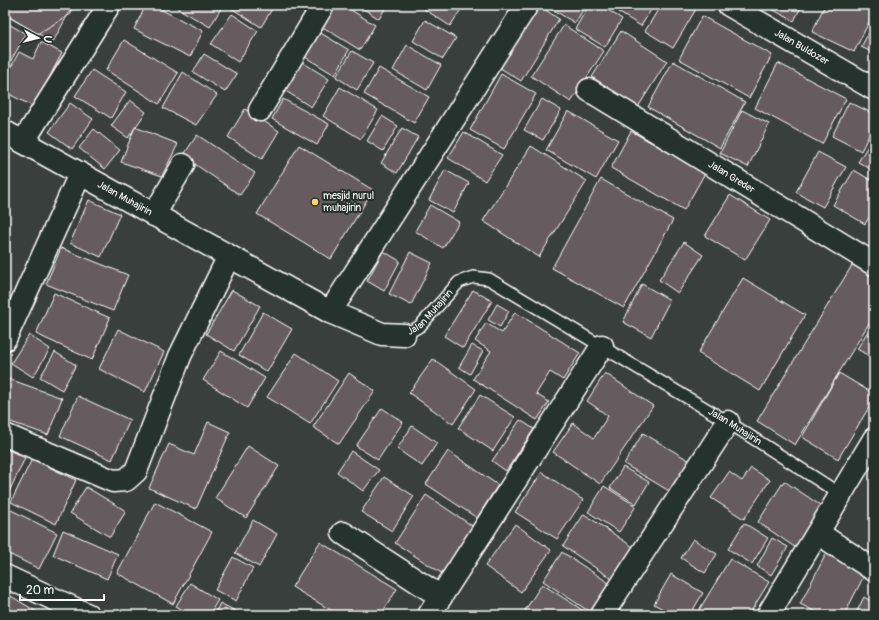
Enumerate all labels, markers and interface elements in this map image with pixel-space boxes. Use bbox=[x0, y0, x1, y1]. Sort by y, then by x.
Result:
north arrow bbox=[18, 18, 58, 58]
street label: Jalan Buldozer bbox=[772, 27, 831, 68]
text: U bbox=[41, 35, 54, 44]
street label: Jalan Greder bbox=[706, 158, 757, 196]
street label: Jalan Muhajirin bbox=[95, 178, 155, 218]
place label: mesjid nurul muhajirin bbox=[323, 190, 374, 214]
marker: mesjid nurul muhajirin bbox=[310, 197, 320, 207]
street label: Jalan Muhajirin bbox=[405, 287, 456, 338]
street label: Jalan Muhajirin bbox=[706, 406, 764, 448]
scale bar bbox=[20, 576, 104, 602]
text: 20 m bbox=[26, 583, 55, 598]

